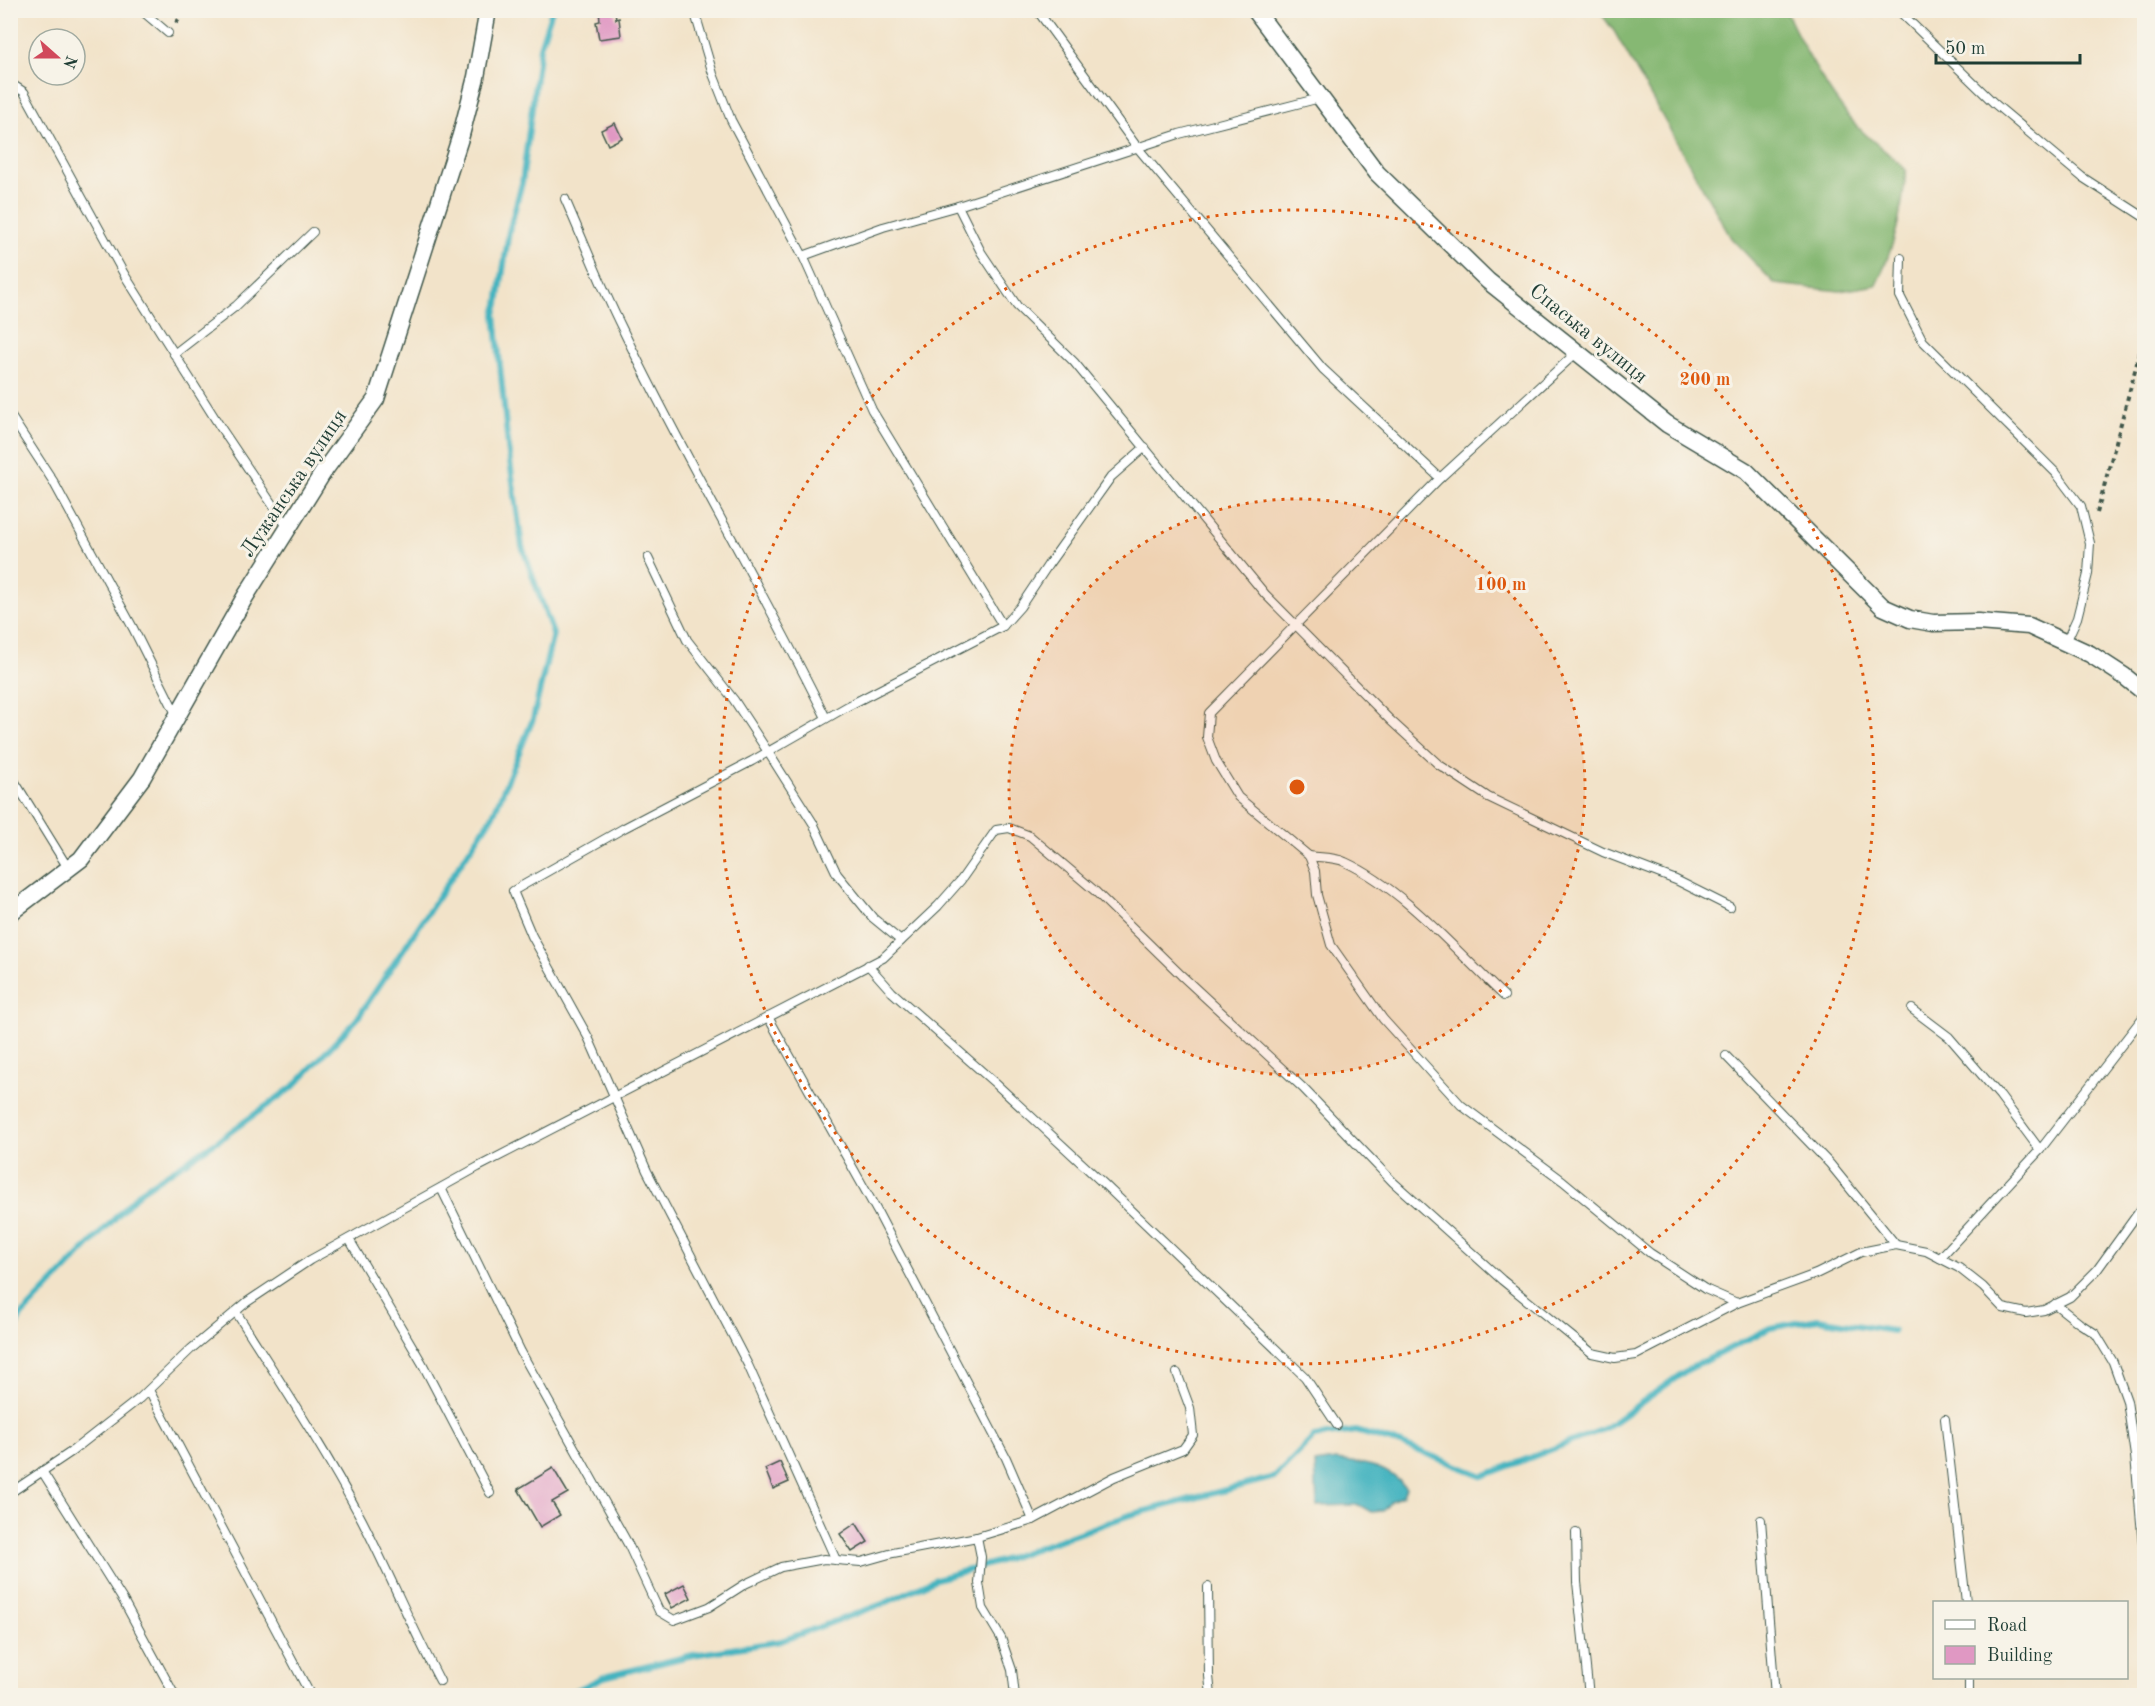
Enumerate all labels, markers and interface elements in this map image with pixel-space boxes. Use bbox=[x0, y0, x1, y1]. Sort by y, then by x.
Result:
north arrow bbox=[27, 27, 87, 87]
scale bar bbox=[1936, 27, 2080, 65]
text: 50 m bbox=[1945, 40, 1985, 58]
text: N bbox=[59, 53, 79, 71]
street label: Спаська вулиця bbox=[1525, 280, 1651, 388]
text: 200 m bbox=[1680, 371, 1730, 389]
street label: Лужанська вулиця bbox=[237, 406, 351, 561]
text: 100 m bbox=[1476, 576, 1526, 594]
centre of rings bbox=[1287, 777, 1307, 797]
legend bbox=[1933, 1601, 2128, 1679]
text: Road bbox=[1987, 1617, 2027, 1635]
text: Building bbox=[1987, 1647, 2053, 1665]

